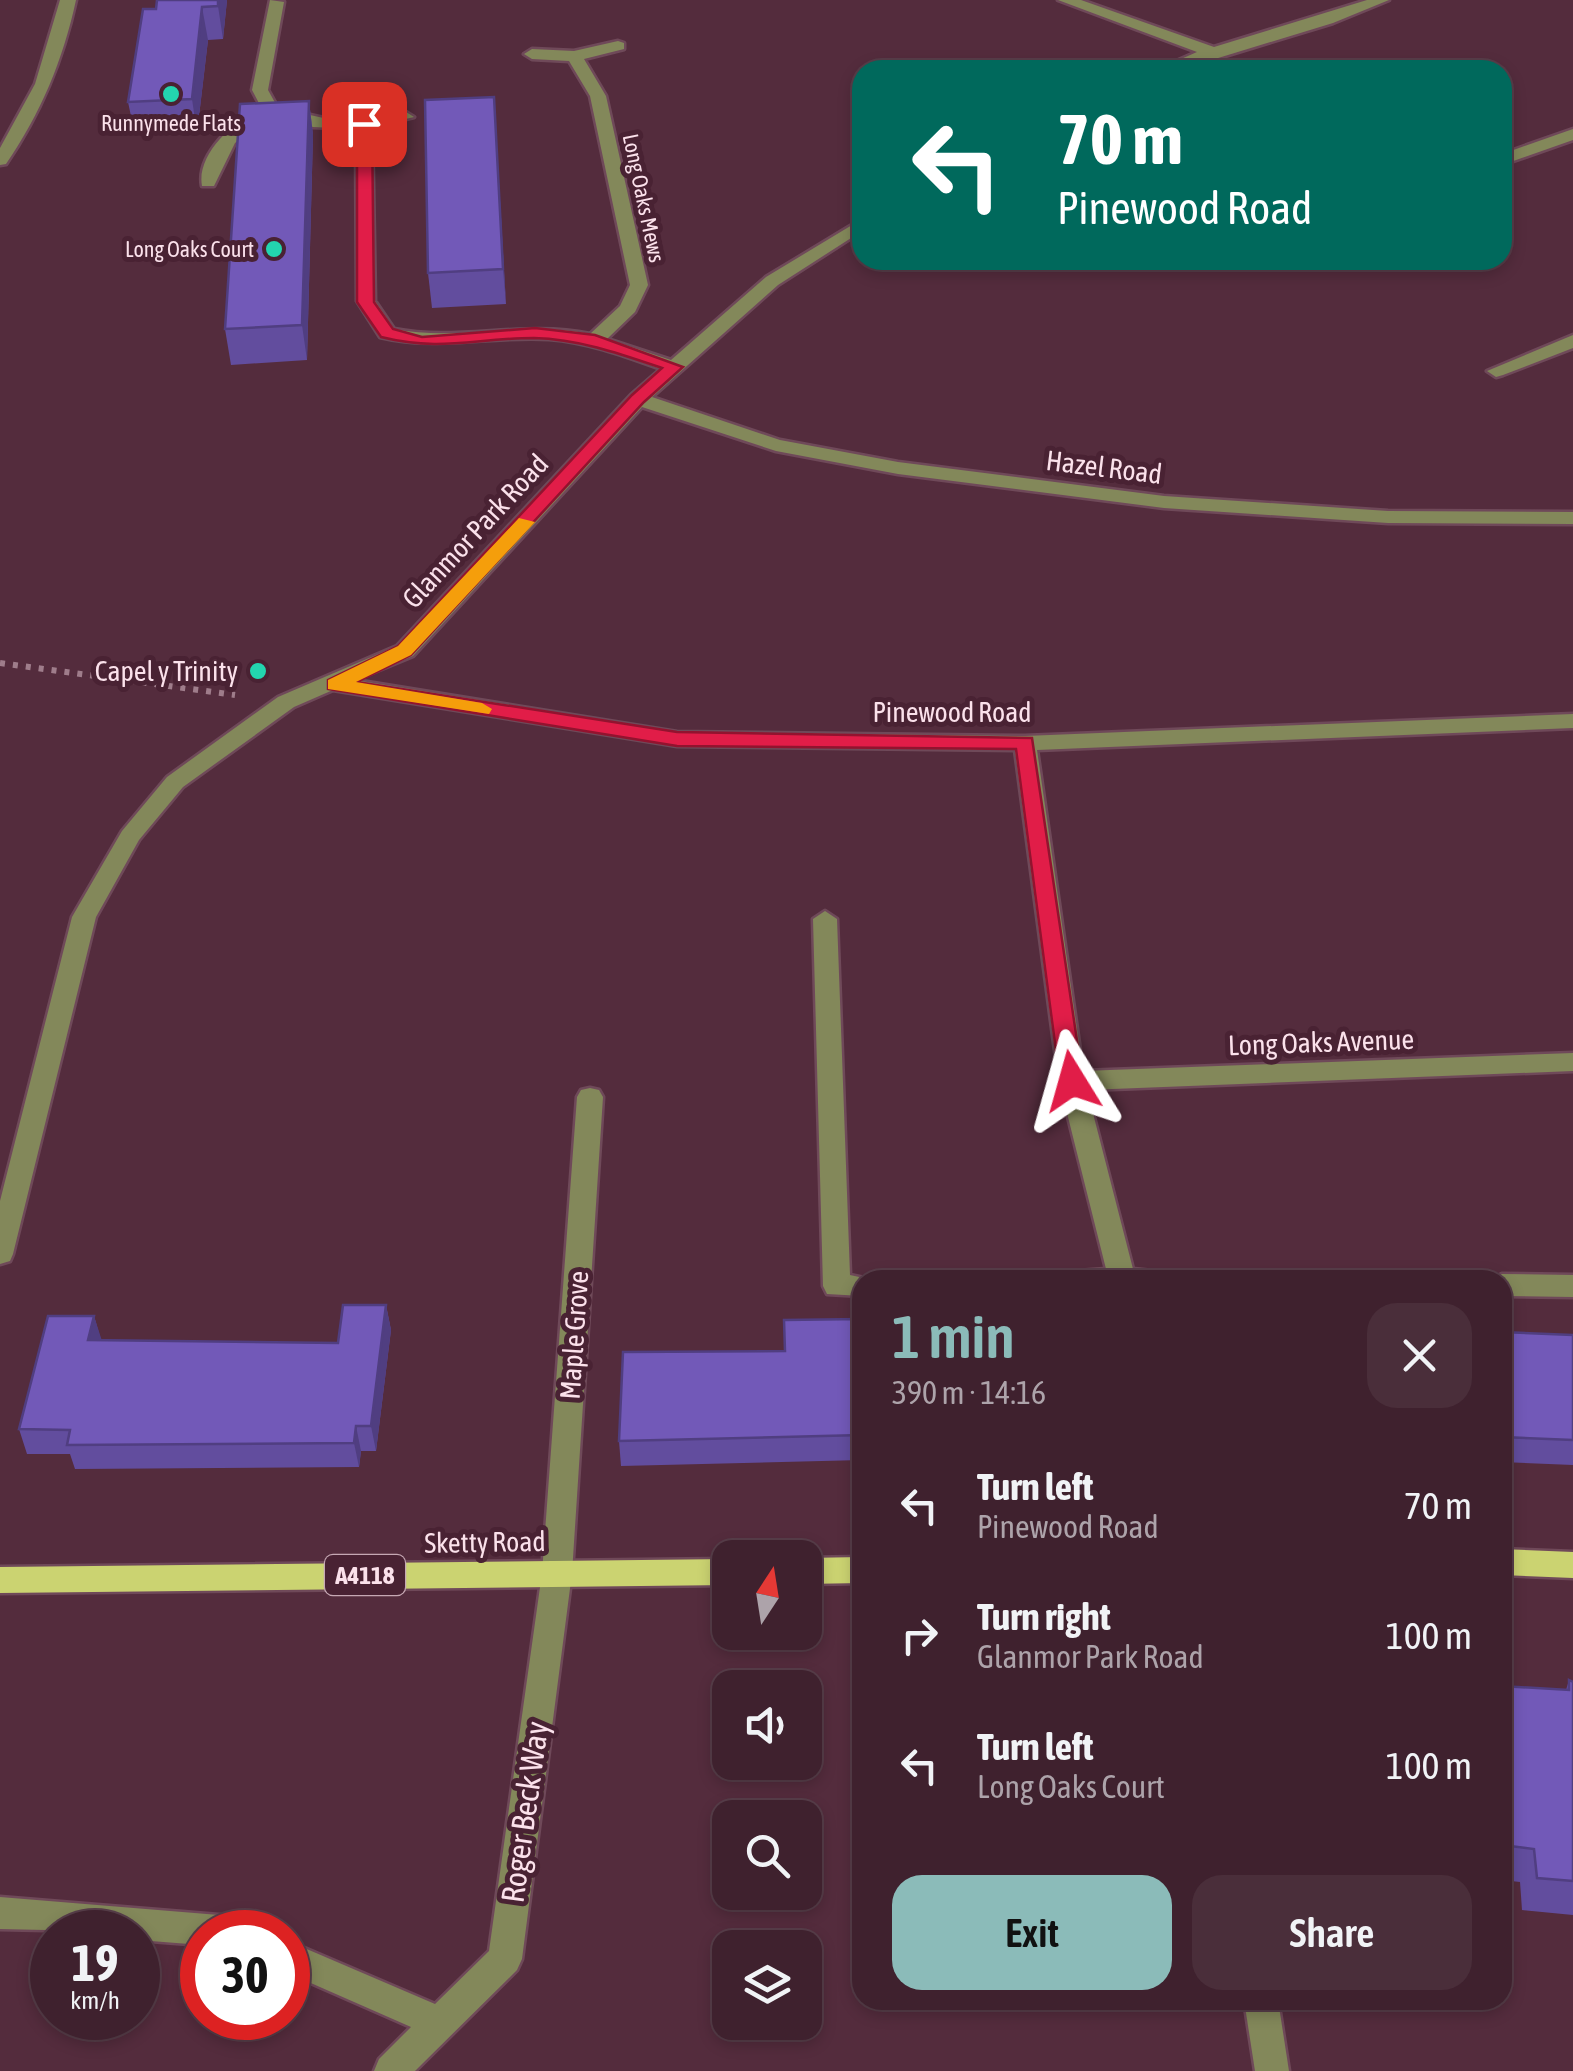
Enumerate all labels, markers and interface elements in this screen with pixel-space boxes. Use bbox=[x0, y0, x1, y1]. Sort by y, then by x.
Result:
pin bbox=[322, 82, 407, 167]
marker: Runnymede Flats bbox=[160, 83, 182, 105]
icon: arrive bbox=[337, 97, 392, 152]
text: 70 m bbox=[1057, 99, 1183, 179]
icon: left bbox=[892, 100, 1022, 230]
place label: Runnymede Flats bbox=[101, 110, 241, 136]
street label: Long Oaks Mews bbox=[618, 131, 670, 265]
text: Pinewood Road bbox=[1057, 182, 1312, 234]
place label: Long Oaks Court bbox=[125, 236, 254, 262]
marker: Long Oaks Court bbox=[263, 238, 285, 260]
street label: Hazel Road bbox=[1044, 444, 1164, 490]
street label: Glanmor Park Road bbox=[396, 448, 554, 614]
place label: Capel y Trinity bbox=[95, 655, 238, 687]
marker: Capel y Trinity bbox=[247, 660, 269, 682]
street label: Pinewood Road bbox=[873, 696, 1031, 728]
street label: Long Oaks Avenue bbox=[1227, 1023, 1415, 1061]
position arrow bbox=[1020, 1029, 1124, 1133]
street label: Maple Grove bbox=[554, 1270, 594, 1400]
text: 1 min bbox=[892, 1302, 1015, 1371]
button: close bbox=[1367, 1303, 1472, 1408]
text: 390 m · 14:16 bbox=[892, 1374, 1046, 1411]
text: Turn left bbox=[977, 1465, 1093, 1508]
icon: left bbox=[892, 1478, 947, 1533]
text: 70 m bbox=[1404, 1484, 1472, 1527]
text: Pinewood Road bbox=[977, 1508, 1159, 1545]
street label: Sketty Road bbox=[424, 1525, 546, 1559]
north arrow bbox=[712, 1540, 822, 1650]
map controls bbox=[712, 1540, 822, 2040]
road number: A4118 bbox=[325, 1555, 405, 1595]
text: Turn right bbox=[977, 1595, 1111, 1638]
icon: right bbox=[892, 1608, 947, 1663]
text: 100 m bbox=[1386, 1614, 1472, 1657]
text: Glanmor Park Road bbox=[977, 1638, 1204, 1675]
button: sound bbox=[712, 1670, 822, 1780]
street label: Roger Beck Way bbox=[493, 1719, 556, 1905]
text: Turn left bbox=[977, 1725, 1093, 1768]
icon: left bbox=[892, 1738, 947, 1793]
text: 100 m bbox=[1386, 1744, 1472, 1787]
text: Long Oaks Court bbox=[977, 1768, 1165, 1805]
button: search bbox=[712, 1800, 822, 1910]
button: Exit bbox=[892, 1875, 1172, 1990]
button: Share bbox=[1192, 1875, 1472, 1990]
speed limit sign: 30 bbox=[180, 1910, 310, 2040]
button: layers bbox=[712, 1930, 822, 2040]
text: 19 bbox=[71, 1934, 118, 1992]
text: km/h bbox=[70, 1986, 120, 2014]

